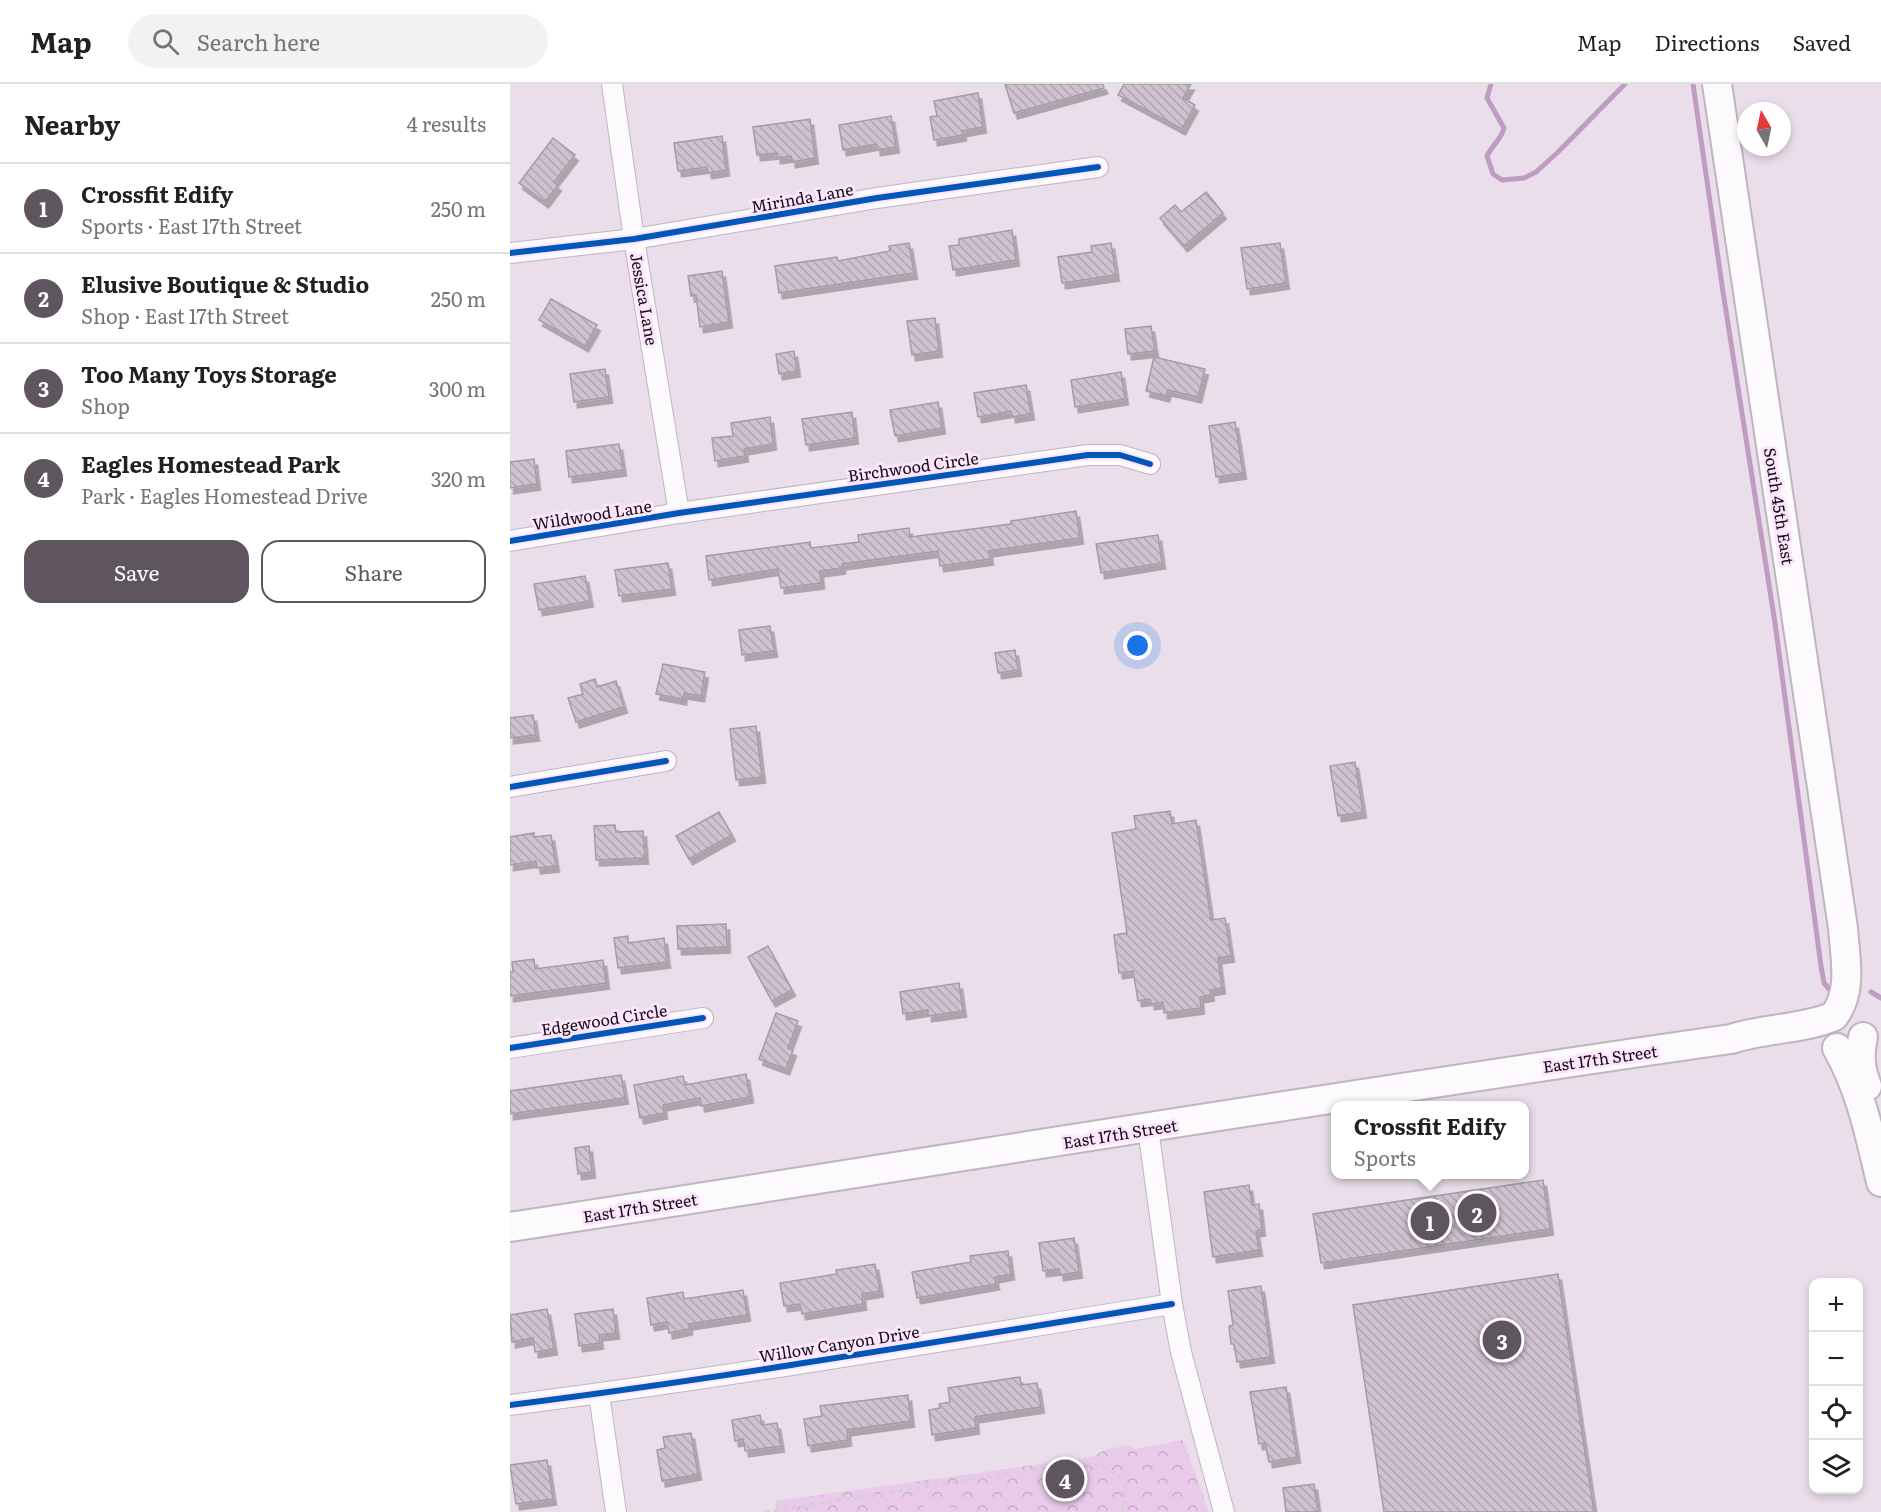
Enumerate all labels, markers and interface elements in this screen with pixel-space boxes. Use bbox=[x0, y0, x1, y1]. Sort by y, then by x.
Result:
search box bbox=[128, 14, 548, 68]
text: Map bbox=[30, 20, 92, 62]
icon: search bbox=[149, 25, 182, 58]
text: Search here bbox=[197, 25, 320, 58]
text: Map bbox=[1577, 26, 1622, 57]
text: Directions bbox=[1655, 26, 1760, 57]
text: Saved bbox=[1793, 26, 1851, 57]
north arrow bbox=[1737, 102, 1791, 156]
text: Nearby bbox=[24, 104, 120, 143]
text: 4 results bbox=[407, 108, 486, 138]
street label: Mirinda Lane bbox=[749, 176, 855, 218]
text: Crossfit Edify bbox=[81, 177, 233, 210]
text: 1 bbox=[39, 193, 48, 223]
text: 250 m bbox=[431, 193, 486, 223]
text: Sports · East 17th Street bbox=[81, 210, 302, 240]
street label: Jessica Lane bbox=[625, 251, 665, 347]
text: Elusive Boutique & Studio bbox=[81, 267, 369, 300]
text: 2 bbox=[38, 283, 49, 313]
text: 250 m bbox=[431, 283, 486, 313]
text: Shop · East 17th Street bbox=[81, 300, 289, 330]
text: Too Many Toys Storage bbox=[81, 357, 337, 390]
text: 3 bbox=[38, 373, 49, 403]
text: 300 m bbox=[429, 373, 486, 403]
text: Shop bbox=[81, 390, 130, 420]
street label: Birchwood Circle bbox=[846, 445, 980, 487]
street label: South 45th East bbox=[1759, 446, 1801, 567]
text: Eagles Homestead Park bbox=[81, 447, 340, 480]
text: 4 bbox=[37, 463, 50, 493]
text: 320 m bbox=[431, 463, 486, 493]
text: Park · Eagles Homestead Drive bbox=[81, 480, 368, 510]
street label: Wildwood Lane bbox=[531, 493, 653, 535]
button: Save bbox=[24, 540, 249, 603]
button: Share bbox=[261, 540, 486, 603]
your location bbox=[1123, 631, 1152, 660]
street label: Edgewood Circle bbox=[539, 997, 669, 1041]
street label: East 17th Street bbox=[1541, 1038, 1659, 1078]
popup bbox=[1331, 1101, 1529, 1179]
text: Crossfit Edify bbox=[1354, 1109, 1506, 1142]
street label: East 17th Street bbox=[1061, 1112, 1179, 1154]
text: Sports bbox=[1354, 1142, 1416, 1172]
street label: East 17th Street bbox=[581, 1186, 699, 1228]
pin: 2 bbox=[1458, 1190, 1496, 1236]
pin: 1 bbox=[1410, 1198, 1450, 1244]
map controls bbox=[1809, 1278, 1863, 1494]
button: + bbox=[1809, 1278, 1863, 1332]
street label: Willow Canyon Drive bbox=[757, 1318, 921, 1368]
pin: 3 bbox=[1482, 1318, 1522, 1362]
button: − bbox=[1809, 1332, 1863, 1386]
button: locate bbox=[1809, 1386, 1863, 1440]
button: layers bbox=[1809, 1440, 1863, 1494]
pin: 4 bbox=[1046, 1456, 1084, 1502]

